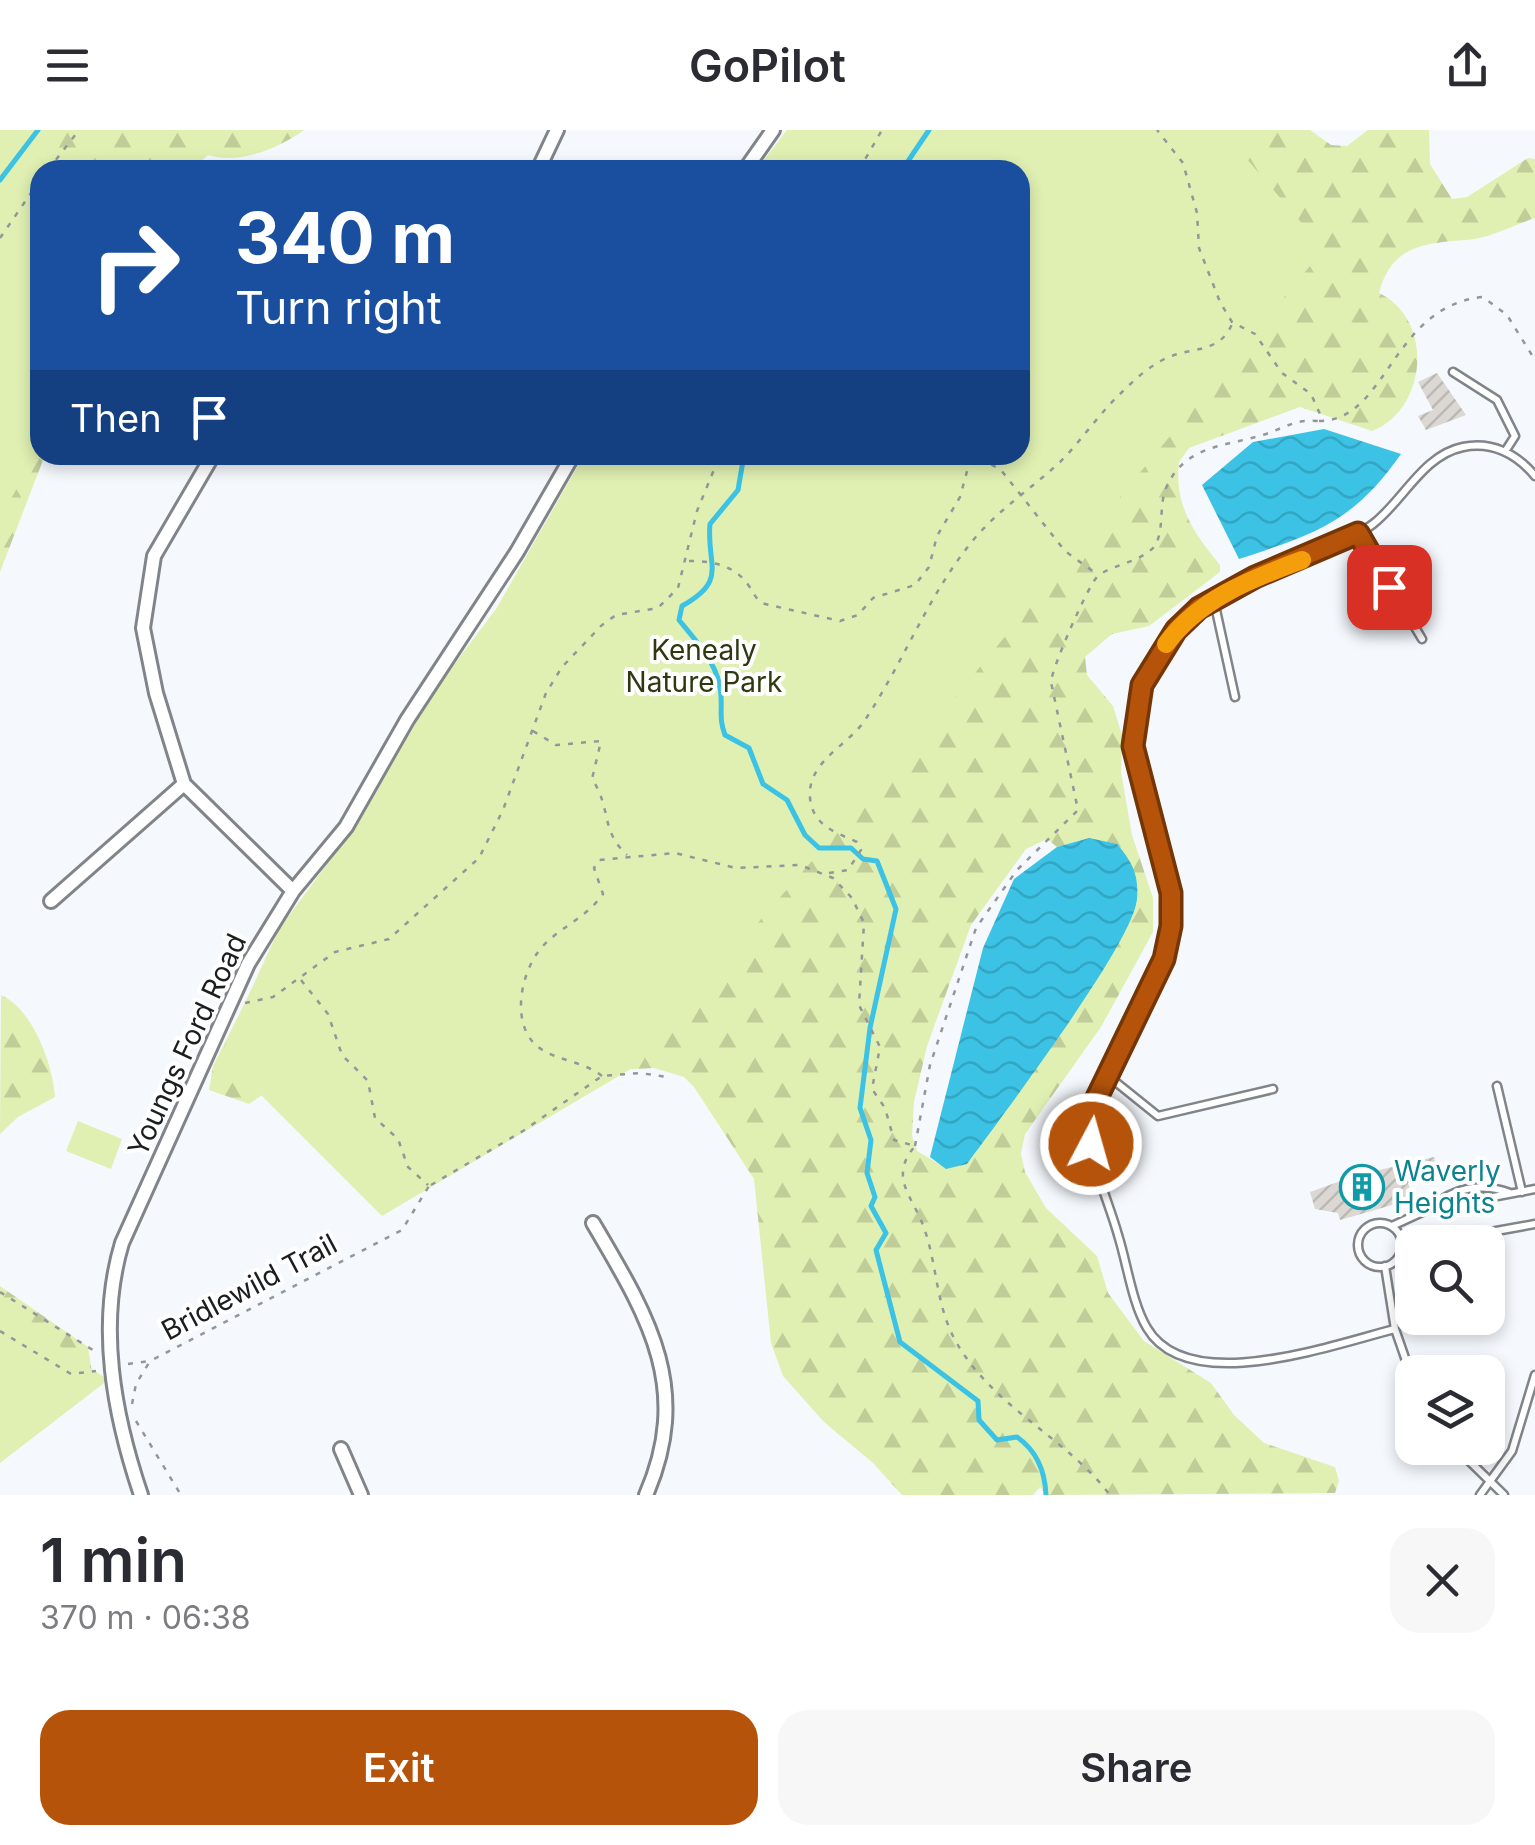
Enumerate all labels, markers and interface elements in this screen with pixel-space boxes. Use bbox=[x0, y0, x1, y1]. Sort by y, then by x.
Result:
icon: menu bbox=[40, 38, 95, 93]
text: GoPilot bbox=[689, 38, 846, 93]
icon: share bbox=[1440, 38, 1495, 93]
text: 340 m bbox=[235, 195, 455, 280]
icon: right bbox=[70, 200, 200, 330]
text: Turn right bbox=[235, 280, 442, 335]
icon: arrive bbox=[182, 390, 237, 445]
text: Then bbox=[70, 395, 162, 441]
pin bbox=[1347, 545, 1432, 630]
icon: arrive bbox=[1362, 560, 1417, 615]
park label: Kenealy Nature Park bbox=[626, 633, 782, 699]
street label: Youngs Ford Road bbox=[121, 928, 253, 1162]
position arrow bbox=[1039, 1092, 1143, 1196]
place label: Waverly Heights bbox=[1394, 1154, 1501, 1220]
building icon: Waverly Heights bbox=[1339, 1164, 1385, 1210]
map controls bbox=[1395, 1225, 1505, 1465]
button: search bbox=[1395, 1225, 1505, 1335]
street label: Bridlewild Trail bbox=[156, 1227, 342, 1347]
button: layers bbox=[1395, 1355, 1505, 1465]
text: 1 min bbox=[40, 1524, 187, 1596]
button: close bbox=[1390, 1528, 1495, 1633]
text: 370 m · 06:38 bbox=[40, 1598, 251, 1637]
button: Exit bbox=[40, 1710, 758, 1825]
button: Share bbox=[778, 1710, 1495, 1825]

